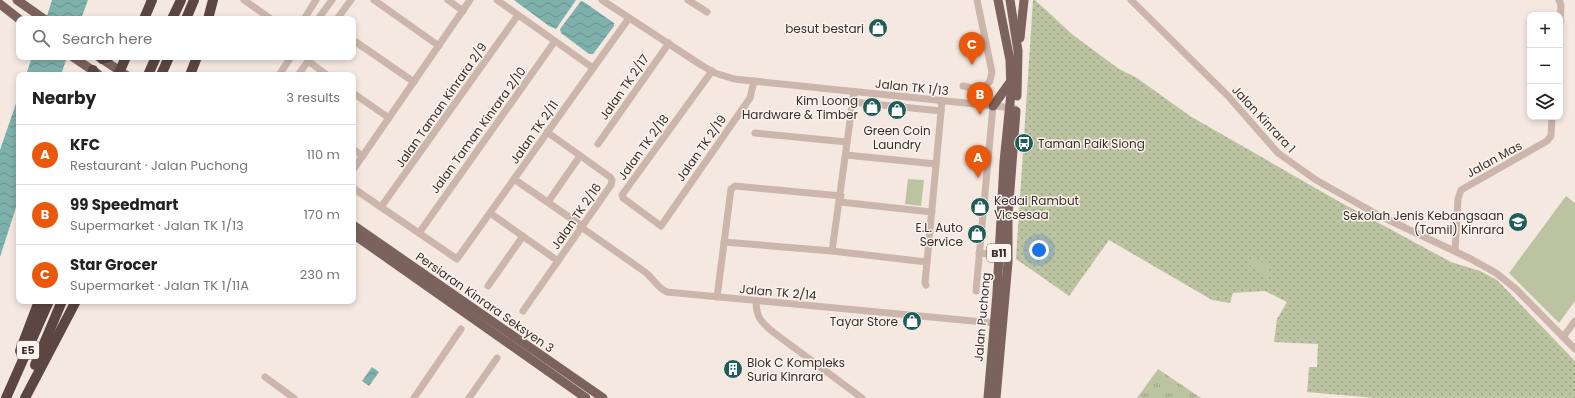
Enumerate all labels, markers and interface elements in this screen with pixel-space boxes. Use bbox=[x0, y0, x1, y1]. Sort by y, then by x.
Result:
map controls bbox=[1527, 12, 1563, 120]
button: + bbox=[1527, 12, 1563, 48]
search box bbox=[16, 16, 356, 60]
shop icon: besut bestari bbox=[867, 17, 889, 39]
place label: besut bestari bbox=[785, 20, 864, 37]
icon: search bbox=[30, 27, 52, 49]
text: Search here bbox=[62, 28, 152, 49]
pin: C bbox=[959, 32, 985, 65]
street label: Jalan Taman Kinrara 2/9 bbox=[391, 39, 491, 171]
button: − bbox=[1527, 48, 1563, 84]
street label: Jalan TK 2/17 bbox=[595, 51, 653, 123]
street label: Jalan Taman Kinrara 2/10 bbox=[426, 63, 530, 197]
street label: Jalan TK 1/13 bbox=[874, 75, 950, 99]
pin: B bbox=[967, 82, 993, 115]
street label: Jalan Kinrara 1 bbox=[1228, 82, 1300, 156]
button: layers bbox=[1527, 84, 1563, 120]
text: Nearby bbox=[32, 86, 96, 110]
text: 3 results bbox=[286, 88, 340, 107]
place label: Kim Loong Hardware & Timber bbox=[742, 92, 859, 123]
shop icon: Kim Loong Hardware & Timber bbox=[861, 96, 883, 118]
street label: Jalan TK 2/11 bbox=[506, 97, 562, 167]
shop icon: Green Coin Laundry bbox=[886, 99, 908, 121]
street label: Jalan TK 2/18 bbox=[613, 111, 673, 183]
street label: Jalan TK 2/19 bbox=[672, 111, 730, 185]
place label: Green Coin Laundry bbox=[863, 122, 931, 153]
bus stop icon: Taman Paik Siong bbox=[1013, 132, 1035, 154]
text: KFC bbox=[70, 134, 100, 155]
place label: Taman Paik Siong bbox=[1038, 135, 1145, 152]
street label: Jalan Mas bbox=[1463, 137, 1525, 181]
text: A bbox=[40, 145, 50, 164]
text: 110 m bbox=[307, 145, 340, 164]
pin: A bbox=[965, 145, 991, 178]
text: Restaurant · Jalan Puchong bbox=[70, 156, 248, 175]
street label: Jalan TK 2/16 bbox=[547, 179, 605, 253]
place label: Kedai Rambut Vicsesaa bbox=[994, 192, 1079, 223]
text: 99 Speedmart bbox=[70, 194, 178, 215]
shop icon: Kedai Rambut Vicsesaa bbox=[969, 196, 991, 218]
text: B bbox=[41, 205, 49, 224]
text: 170 m bbox=[304, 205, 340, 224]
place label: Sekolah Jenis Kebangsaan (Tamil) Kinrara bbox=[1343, 207, 1504, 238]
school or university icon: Sekolah Jenis Kebangsaan (Tamil) Kinrara bbox=[1507, 211, 1529, 233]
text: Supermarket · Jalan TK 1/13 bbox=[70, 216, 244, 235]
place label: E.L. Auto Service bbox=[916, 219, 963, 250]
shop icon: E.L. Auto Service bbox=[966, 223, 988, 245]
your location bbox=[1029, 240, 1049, 260]
road number: B11 bbox=[987, 244, 1011, 262]
street label: Persiaran Kinrara Seksyen 3 bbox=[413, 248, 557, 356]
text: Star Grocer bbox=[70, 254, 157, 275]
text: C bbox=[40, 265, 50, 284]
text: 230 m bbox=[300, 265, 340, 284]
street label: Jalan Puchong bbox=[970, 272, 994, 362]
text: Supermarket · Jalan TK 1/11A bbox=[70, 276, 249, 295]
street label: Jalan TK 2/14 bbox=[739, 280, 818, 304]
shop icon: Tayar Store bbox=[901, 310, 923, 332]
place label: Tayar Store bbox=[830, 313, 898, 330]
road number: E5 bbox=[17, 341, 39, 359]
place label: Blok C Kompleks Suria Kinrara bbox=[747, 354, 845, 385]
building icon: Blok C Kompleks Suria Kinrara bbox=[722, 358, 744, 380]

